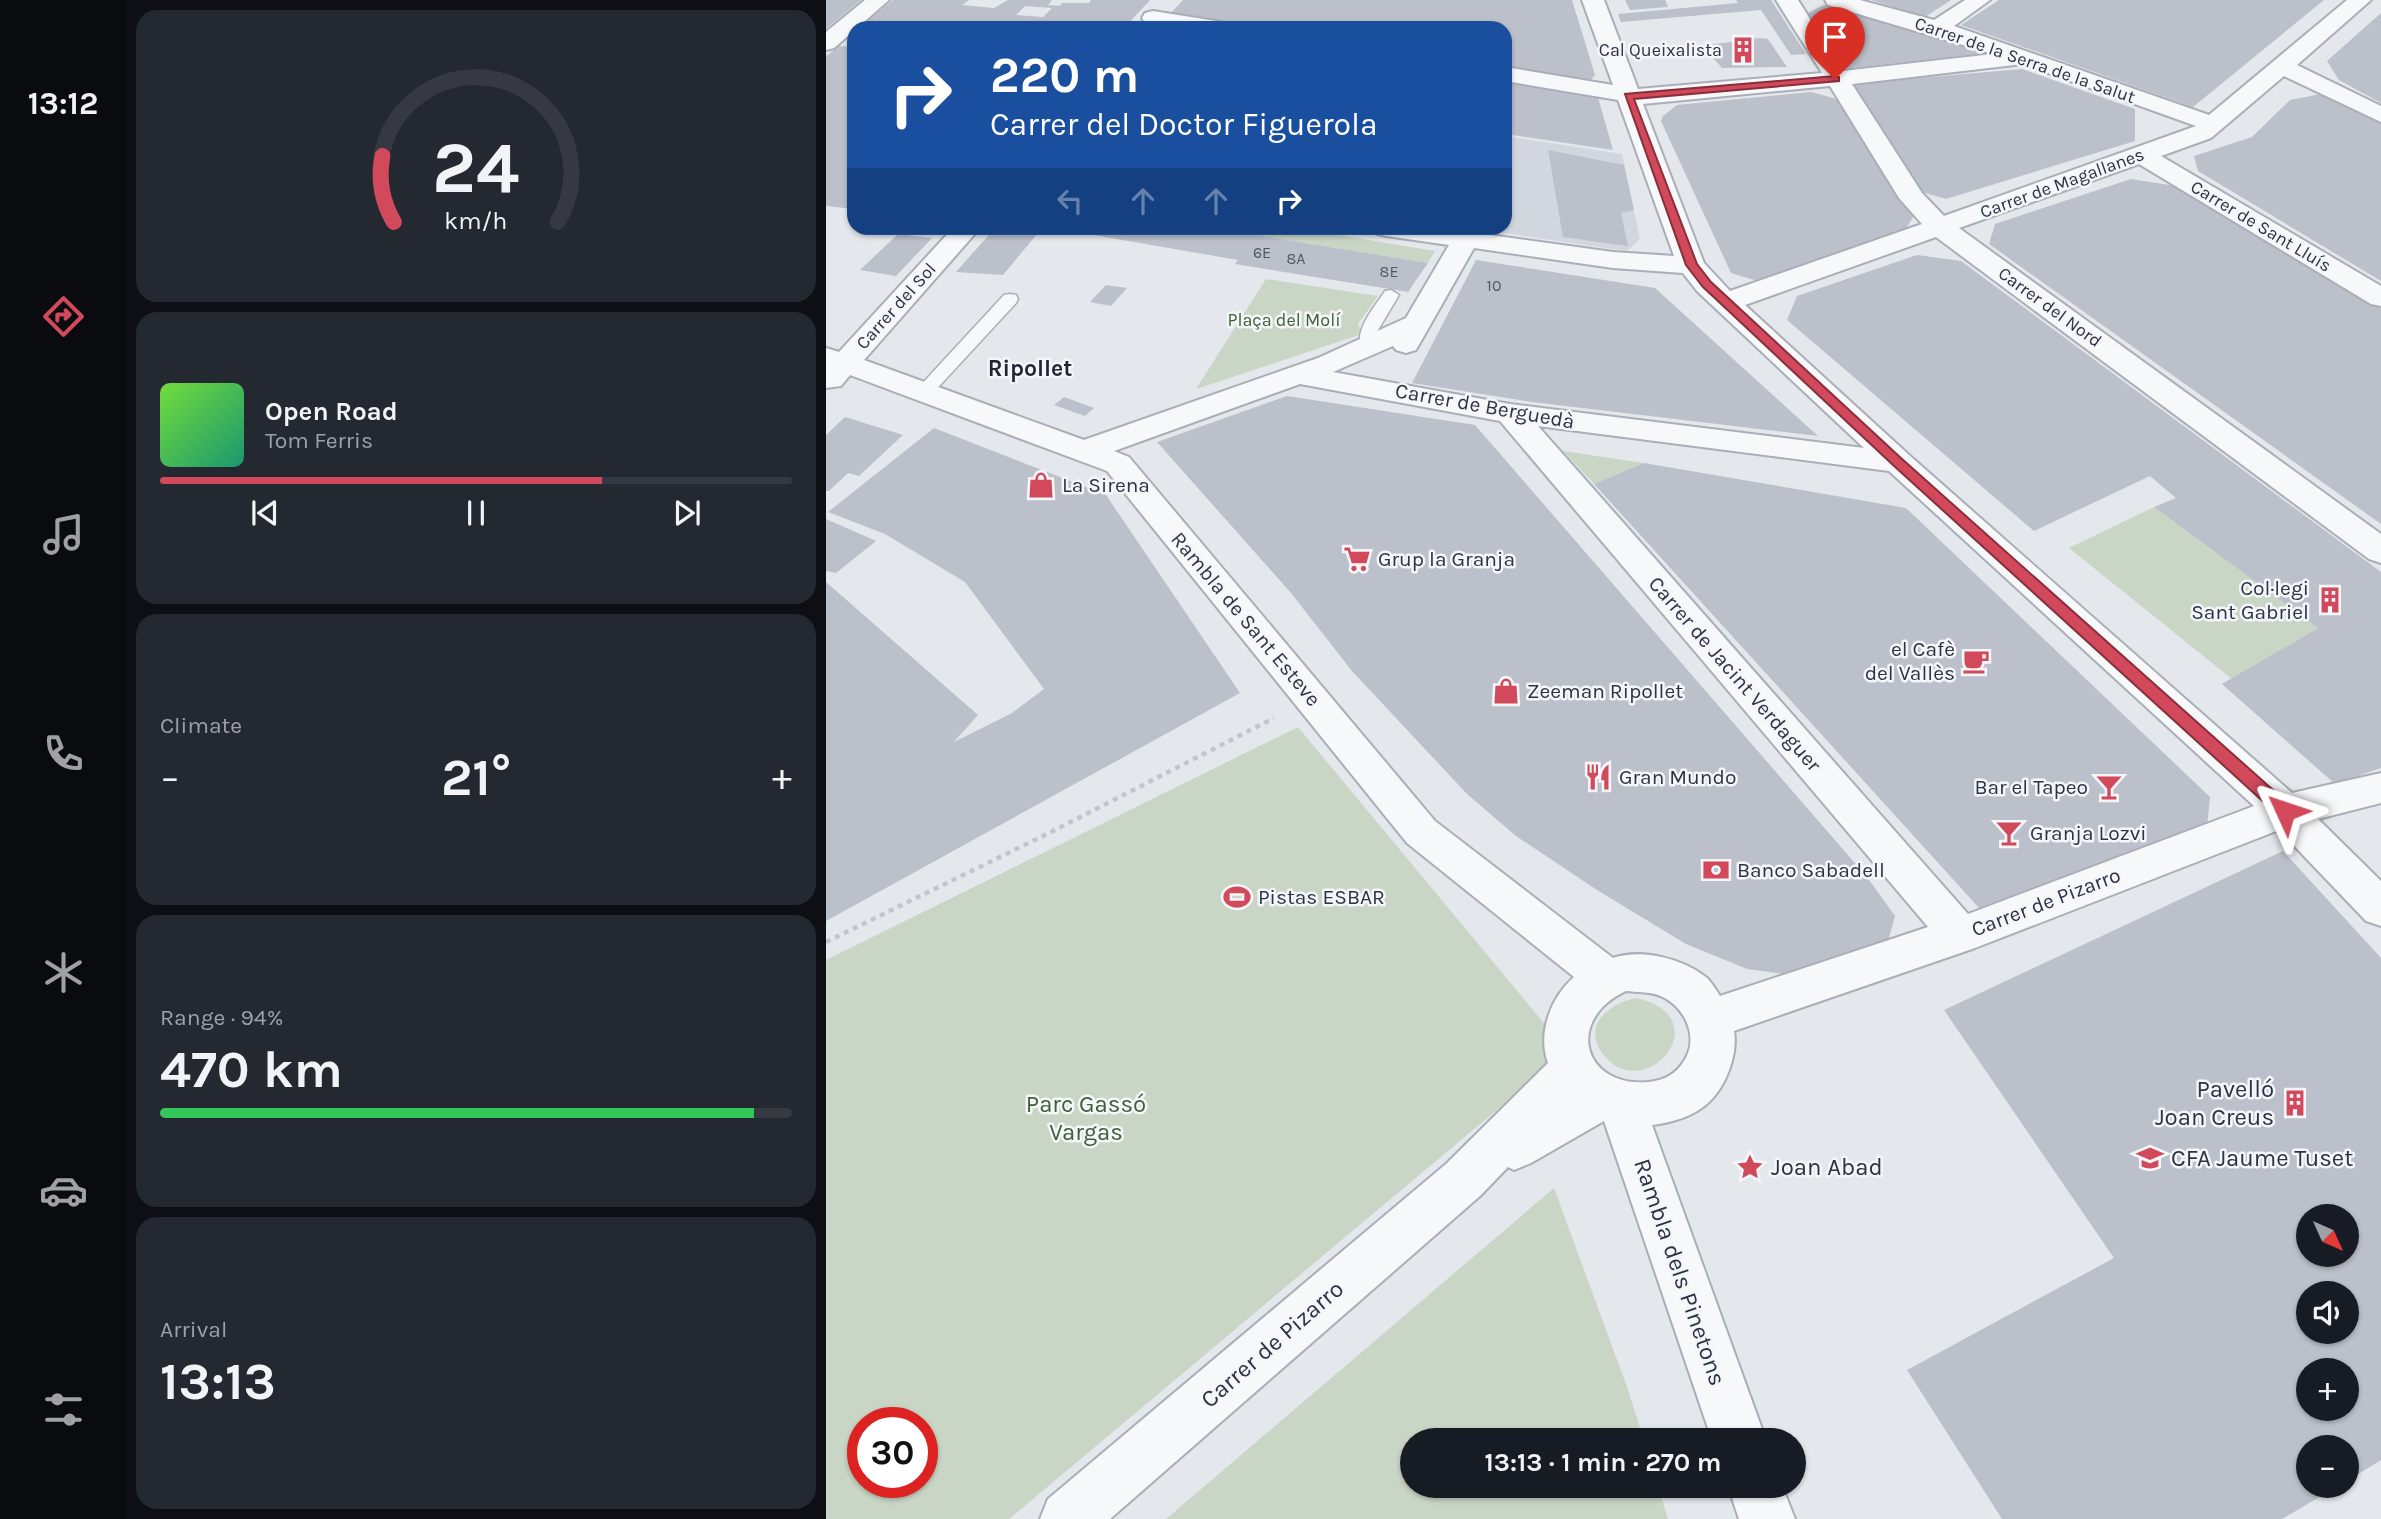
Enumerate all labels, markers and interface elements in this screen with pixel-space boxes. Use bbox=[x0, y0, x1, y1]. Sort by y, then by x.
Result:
pin bbox=[1805, 7, 1865, 79]
street label: Carrer de la Serra de la Salut bbox=[1912, 12, 2138, 108]
icon: arrive bbox=[1816, 18, 1854, 56]
building icon: Cal Queixalista bbox=[1728, 35, 1758, 65]
place label: Cal Queixalista bbox=[1599, 39, 1722, 61]
text: 220 m bbox=[990, 47, 1139, 104]
icon: right bbox=[875, 49, 966, 140]
text: 13:12 bbox=[28, 85, 98, 122]
text: Carrer del Doctor Figuerola bbox=[990, 106, 1378, 143]
text: 24 bbox=[432, 125, 520, 210]
street label: Carrer de Magallanes bbox=[1977, 143, 2147, 223]
street label: Carrer de Sant Lluís bbox=[2187, 175, 2335, 277]
icon: left bbox=[1051, 182, 1089, 220]
icon: ahead bbox=[1124, 182, 1162, 220]
icon: ahead bbox=[1197, 182, 1235, 220]
icon: right bbox=[1270, 182, 1308, 220]
text: km/h bbox=[444, 206, 508, 235]
house number: 6E bbox=[1253, 243, 1271, 262]
house number: 8A bbox=[1286, 249, 1306, 268]
street label: Carrer del Sol bbox=[851, 258, 941, 354]
house number: 8E bbox=[1380, 262, 1398, 281]
street label: Carrer del Nord bbox=[1994, 262, 2106, 352]
house number: 10 bbox=[1487, 276, 1501, 295]
icon: directions bbox=[39, 292, 88, 341]
park label: Plaça del Molí bbox=[1227, 309, 1341, 331]
district label: Ripollet bbox=[988, 355, 1072, 382]
street label: Carrer de Berguedà bbox=[1393, 378, 1577, 434]
text: Open Road bbox=[265, 396, 398, 427]
text: Tom Ferris bbox=[265, 427, 373, 454]
shop icon: La Sirena bbox=[1026, 470, 1056, 500]
place label: La Sirena bbox=[1062, 473, 1150, 497]
icon: previous bbox=[246, 494, 284, 532]
icon: pause bbox=[457, 494, 495, 532]
icon: next bbox=[668, 494, 706, 532]
icon: music bbox=[39, 510, 88, 559]
street label: Rambla de Sant Esteve bbox=[1166, 527, 1326, 711]
supermarket icon: Grup la Granja bbox=[1342, 544, 1372, 574]
place label: Grup la Granja bbox=[1378, 547, 1515, 571]
street label: Carrer de Jacint Verdaguer bbox=[1644, 572, 1826, 777]
place label: Col·legi Sant Gabriel bbox=[2191, 576, 2309, 624]
building icon: Col·legi Sant Gabriel bbox=[2315, 585, 2345, 615]
place label: el Cafè del Vallès bbox=[1865, 637, 1955, 685]
cafe icon: el Cafè del Vallès bbox=[1961, 646, 1991, 676]
shop icon: Zeeman Ripollet bbox=[1491, 676, 1521, 706]
place label: Zeeman Ripollet bbox=[1527, 679, 1683, 703]
text: Climate bbox=[160, 712, 242, 739]
icon: phone bbox=[39, 729, 88, 778]
text: 21° bbox=[441, 747, 511, 808]
text: − bbox=[160, 755, 180, 800]
text: + bbox=[772, 755, 792, 800]
restaurant icon: Gran Mundo bbox=[1583, 762, 1613, 792]
place label: Gran Mundo bbox=[1619, 765, 1736, 789]
bar icon: Bar el Tapeo bbox=[2094, 772, 2124, 802]
position arrow bbox=[2248, 774, 2322, 848]
place label: Bar el Tapeo bbox=[1974, 775, 2088, 799]
bar icon: Granja Lozvi bbox=[1994, 818, 2024, 848]
place label: Granja Lozvi bbox=[2030, 821, 2147, 845]
bank icon: Banco Sabadell bbox=[1701, 855, 1731, 885]
place label: Banco Sabadell bbox=[1737, 858, 1885, 882]
street label: Carrer de Pizarro bbox=[1968, 863, 2124, 941]
sports icon: Pistas ESBAR bbox=[1222, 882, 1252, 912]
place label: Pistas ESBAR bbox=[1258, 885, 1385, 909]
icon: climate bbox=[39, 948, 88, 997]
text: Range · 94% bbox=[160, 1004, 283, 1031]
text: 470 km bbox=[160, 1039, 343, 1100]
place label: Pavelló Joan Creus bbox=[2155, 1075, 2274, 1131]
building icon: Pavelló Joan Creus bbox=[2280, 1088, 2310, 1118]
park label: Parc Gassó Vargas bbox=[1026, 1090, 1146, 1146]
school or university icon: CFA Jaume Tuset bbox=[2135, 1143, 2165, 1173]
place label: CFA Jaume Tuset bbox=[2171, 1144, 2353, 1172]
place icon: Joan Abad bbox=[1735, 1152, 1765, 1182]
place label: Joan Abad bbox=[1771, 1153, 1883, 1181]
street label: Rambla dels Pinetons bbox=[1628, 1155, 1732, 1389]
icon: car bbox=[39, 1166, 88, 1215]
north arrow bbox=[2296, 1204, 2359, 1267]
map controls bbox=[2296, 1204, 2359, 1498]
street label: Carrer de Pizarro bbox=[1195, 1274, 1349, 1414]
button: sound bbox=[2296, 1281, 2359, 1344]
text: Arrival bbox=[160, 1316, 227, 1343]
text: 13:13 bbox=[160, 1351, 276, 1412]
button: + bbox=[2296, 1358, 2359, 1421]
icon: filters bbox=[39, 1385, 88, 1434]
speed limit sign: 30 bbox=[847, 1407, 938, 1498]
button: − bbox=[2296, 1435, 2359, 1498]
text: 13:13 · 1 min · 270 m bbox=[1485, 1447, 1722, 1478]

